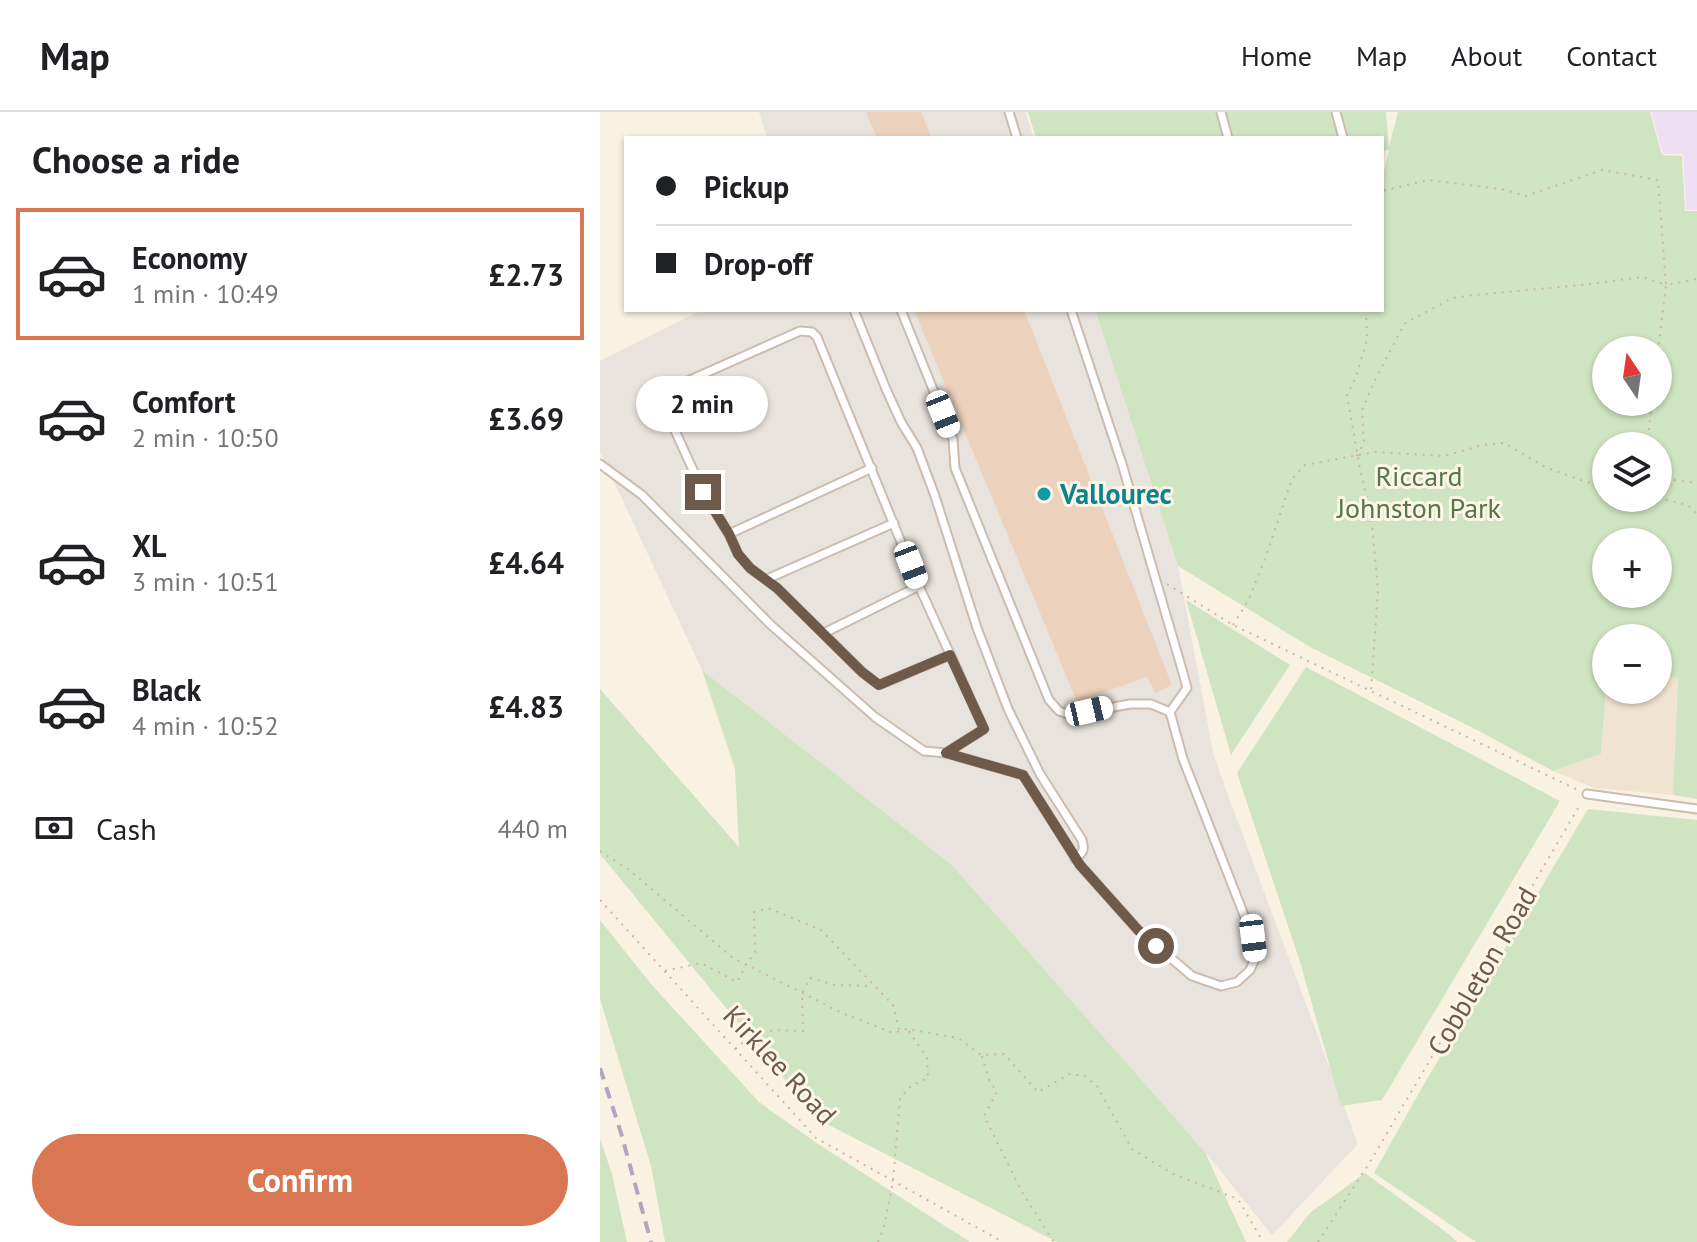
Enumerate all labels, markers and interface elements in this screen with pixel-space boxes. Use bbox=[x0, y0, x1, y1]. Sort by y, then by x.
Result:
text: Map bbox=[40, 31, 110, 80]
text: Home bbox=[1241, 37, 1312, 74]
text: Map bbox=[1356, 37, 1407, 74]
text: About bbox=[1451, 37, 1522, 74]
text: Contact bbox=[1566, 37, 1657, 74]
text: Choose a ride bbox=[32, 136, 240, 183]
text: Pickup bbox=[704, 167, 789, 206]
icon: car bbox=[36, 238, 108, 310]
text: Economy bbox=[132, 238, 247, 277]
text: Drop-off bbox=[704, 244, 812, 283]
text: £2.73 bbox=[489, 255, 564, 294]
text: 1 min · 10:49 bbox=[132, 277, 279, 310]
north arrow bbox=[1592, 336, 1672, 416]
map controls bbox=[1592, 336, 1672, 704]
callout: 2 min bbox=[637, 376, 769, 432]
icon: car bbox=[36, 382, 108, 454]
text: Comfort bbox=[132, 382, 235, 421]
text: 2 min bbox=[670, 387, 734, 420]
car bbox=[923, 387, 963, 441]
text: £3.69 bbox=[489, 399, 564, 438]
text: 2 min · 10:50 bbox=[132, 421, 279, 454]
button: layers bbox=[1592, 432, 1672, 512]
park label: Riccard Johnston Park bbox=[1336, 457, 1502, 526]
route end bbox=[685, 474, 721, 510]
place label: Vallourec bbox=[1059, 475, 1172, 512]
marker: Vallourec bbox=[1035, 485, 1053, 503]
icon: car bbox=[36, 526, 108, 598]
text: XL bbox=[132, 526, 166, 565]
button: + bbox=[1592, 528, 1672, 608]
car bbox=[891, 538, 931, 592]
text: £4.64 bbox=[489, 543, 564, 582]
text: 3 min · 10:51 bbox=[132, 565, 279, 598]
button: − bbox=[1592, 624, 1672, 704]
icon: car bbox=[36, 670, 108, 742]
text: Black bbox=[132, 670, 201, 709]
text: £4.83 bbox=[489, 687, 564, 726]
car bbox=[1063, 694, 1115, 728]
text: 4 min · 10:52 bbox=[132, 709, 279, 742]
icon: cash bbox=[32, 806, 76, 850]
text: Cash bbox=[96, 809, 157, 848]
text: 440 m bbox=[497, 812, 568, 845]
street label: Cobbleton Road bbox=[1418, 880, 1545, 1062]
car bbox=[1238, 913, 1268, 963]
route start bbox=[1138, 928, 1174, 964]
street label: Kirklee Road bbox=[715, 997, 845, 1132]
button: Confirm bbox=[32, 1134, 568, 1226]

